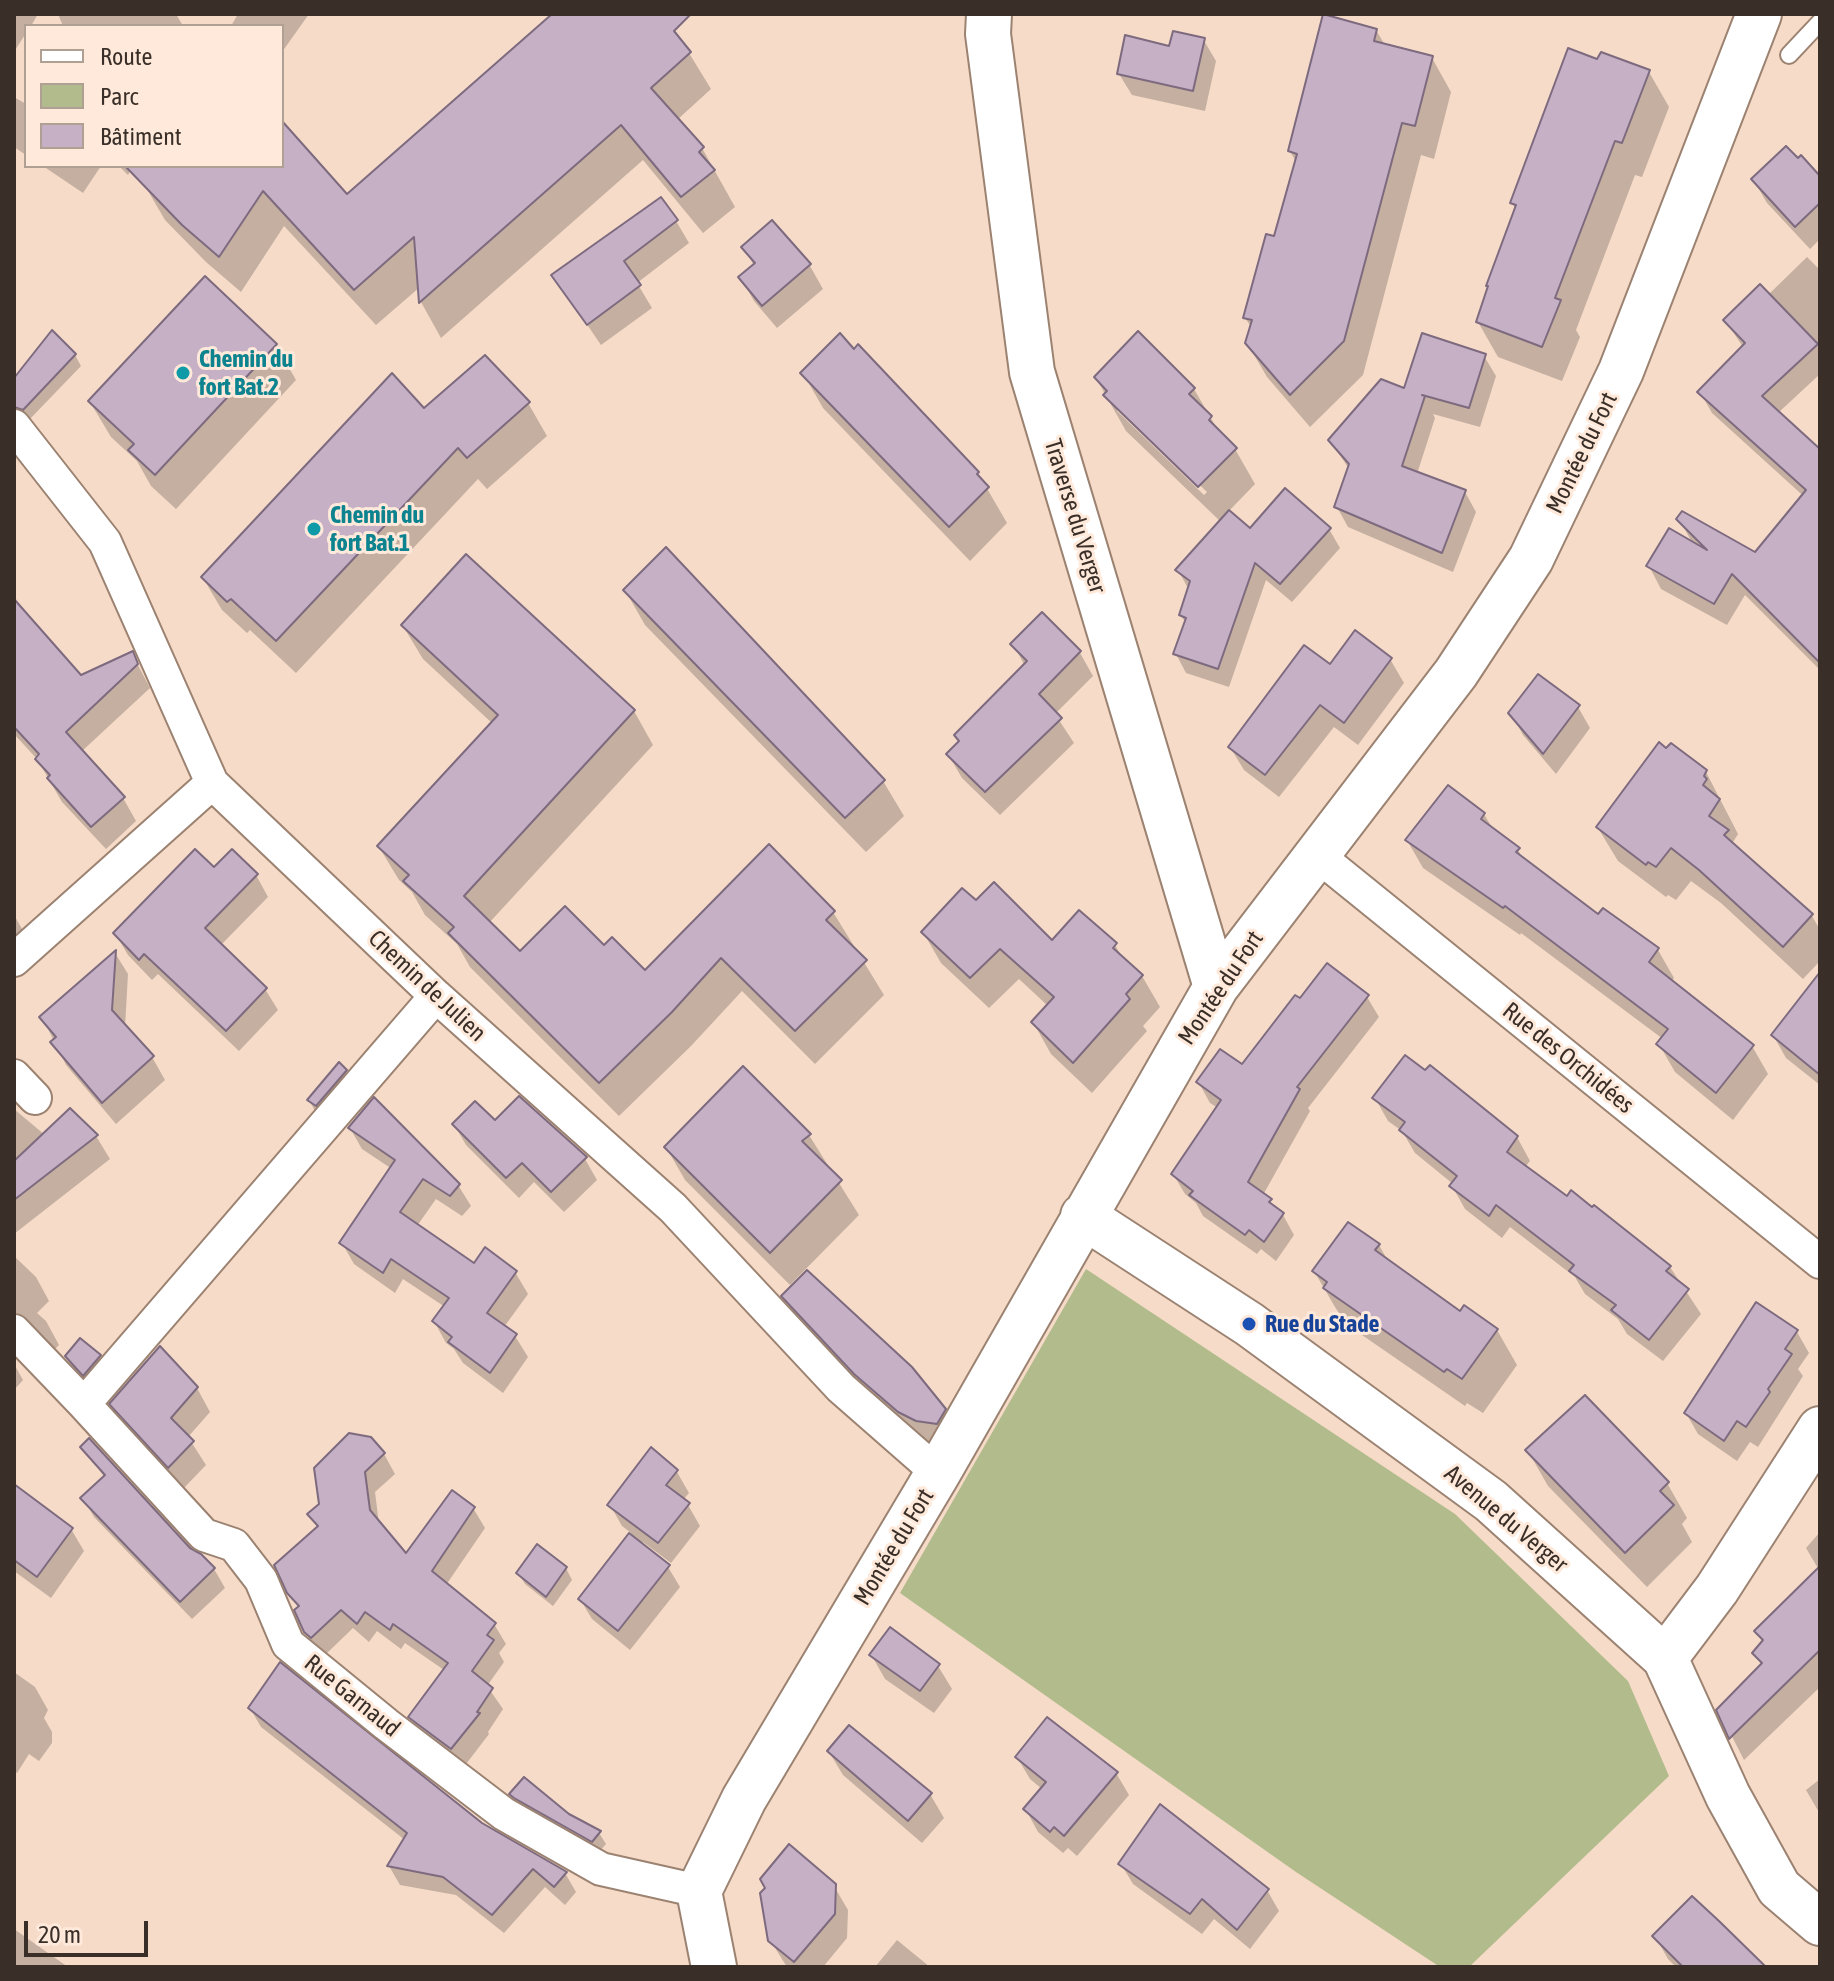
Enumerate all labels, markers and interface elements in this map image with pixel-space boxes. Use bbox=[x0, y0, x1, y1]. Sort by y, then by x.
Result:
legend bbox=[24, 24, 284, 168]
text: Route bbox=[100, 43, 152, 70]
text: Parc bbox=[100, 83, 138, 110]
text: Bâtiment bbox=[100, 123, 182, 150]
place label: Chemin du fort Bat.2 bbox=[199, 345, 293, 401]
marker: Chemin du fort Bat.2 bbox=[174, 364, 192, 382]
street label: Montée du Fort bbox=[1540, 388, 1624, 518]
street label: Traverse du Verger bbox=[1038, 436, 1112, 596]
place label: Chemin du fort Bat.1 bbox=[330, 501, 424, 557]
marker: Chemin du fort Bat.1 bbox=[305, 520, 323, 538]
street label: Chemin de Julien bbox=[362, 924, 492, 1048]
street label: Montée du Fort bbox=[1172, 926, 1270, 1050]
street label: Rue des Orchidées bbox=[1497, 996, 1639, 1120]
place label: Rue du Stade bbox=[1265, 1310, 1379, 1338]
marker: Rue du Stade bbox=[1240, 1315, 1258, 1333]
street label: Avenue du Verger bbox=[1438, 1459, 1574, 1579]
street label: Montée du Fort bbox=[848, 1483, 940, 1611]
street label: Rue Garnaud bbox=[298, 1649, 406, 1743]
scale bar bbox=[28, 1905, 152, 1955]
text: 20 m bbox=[38, 1921, 81, 1948]

